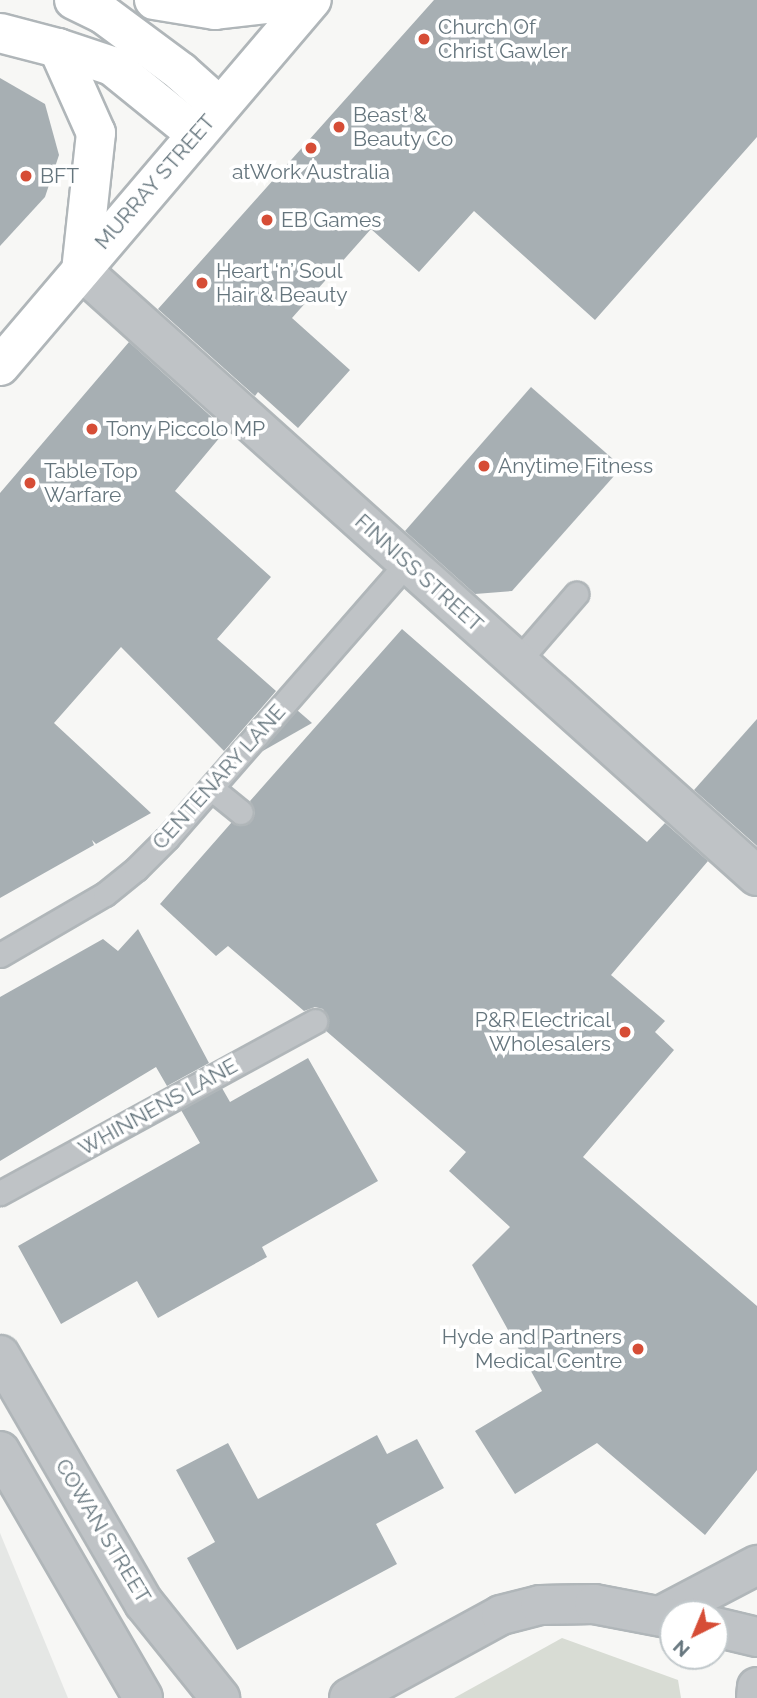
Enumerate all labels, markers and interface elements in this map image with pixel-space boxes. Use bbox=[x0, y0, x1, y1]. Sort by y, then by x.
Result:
place label: Church Of Christ Gawler bbox=[438, 14, 568, 64]
marker: Church Of Christ Gawler bbox=[416, 31, 432, 47]
place label: Beast & Beauty Co bbox=[353, 102, 454, 152]
street label: MURRAY STREET bbox=[89, 109, 221, 255]
marker: Beast & Beauty Co bbox=[331, 119, 347, 135]
marker: atWork Australia bbox=[303, 140, 319, 156]
place label: atWork Australia bbox=[232, 159, 390, 185]
place label: BFT bbox=[40, 163, 79, 189]
marker: BFT bbox=[18, 168, 34, 184]
place label: EB Games bbox=[281, 207, 381, 233]
marker: EB Games bbox=[259, 212, 275, 228]
place label: Heart ‘n’ Soul Hair & Beauty bbox=[216, 258, 348, 308]
marker: Heart ‘n’ Soul Hair & Beauty bbox=[194, 275, 210, 291]
place label: Tony Piccolo MP bbox=[106, 416, 266, 442]
marker: Tony Piccolo MP bbox=[84, 421, 100, 437]
place label: Anytime Fitness bbox=[498, 453, 653, 479]
place label: Table Top Warfare bbox=[44, 458, 138, 508]
marker: Anytime Fitness bbox=[476, 458, 492, 474]
marker: Table Top Warfare bbox=[22, 475, 38, 491]
street label: FINNISS STREET bbox=[350, 509, 488, 637]
street label: CENTENARY LANE bbox=[147, 699, 291, 855]
place label: P&R Electrical Wholesalers bbox=[475, 1007, 611, 1057]
marker: P&R Electrical Wholesalers bbox=[617, 1024, 633, 1040]
street label: WHINNENS LANE bbox=[74, 1053, 242, 1161]
place label: Hyde and Partners Medical Centre bbox=[442, 1324, 622, 1374]
marker: Hyde and Partners Medical Centre bbox=[628, 1339, 648, 1359]
street label: COWAN STREET bbox=[50, 1454, 156, 1608]
north arrow bbox=[659, 1600, 729, 1670]
text: N bbox=[668, 1636, 694, 1662]

